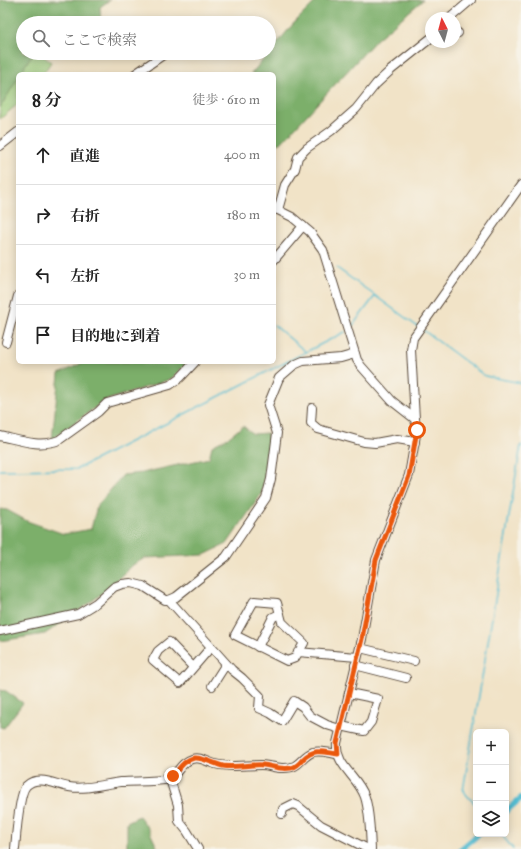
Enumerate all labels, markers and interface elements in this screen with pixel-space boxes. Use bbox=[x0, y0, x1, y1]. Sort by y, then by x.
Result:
north arrow bbox=[425, 12, 461, 48]
search box bbox=[16, 16, 276, 60]
icon: search bbox=[30, 27, 52, 49]
text: ここで検索 bbox=[62, 31, 137, 49]
text: 8 分 bbox=[32, 90, 62, 111]
text: 徒歩 · 610 m bbox=[193, 92, 260, 108]
icon: ahead bbox=[32, 144, 54, 166]
text: 直進 bbox=[70, 147, 100, 165]
text: 400 m bbox=[224, 147, 260, 163]
icon: right bbox=[32, 204, 54, 226]
text: 右折 bbox=[70, 207, 100, 225]
text: 180 m bbox=[227, 207, 260, 223]
icon: left bbox=[32, 264, 54, 286]
text: 左折 bbox=[70, 267, 100, 285]
text: 30 m bbox=[234, 267, 260, 283]
icon: arrive bbox=[32, 324, 54, 346]
text: 目的地に到着 bbox=[70, 327, 160, 345]
route start bbox=[408, 421, 426, 439]
map controls bbox=[473, 729, 509, 837]
button: + bbox=[473, 729, 509, 765]
button: − bbox=[473, 765, 509, 801]
route end bbox=[164, 767, 182, 785]
button: layers bbox=[473, 801, 509, 837]

